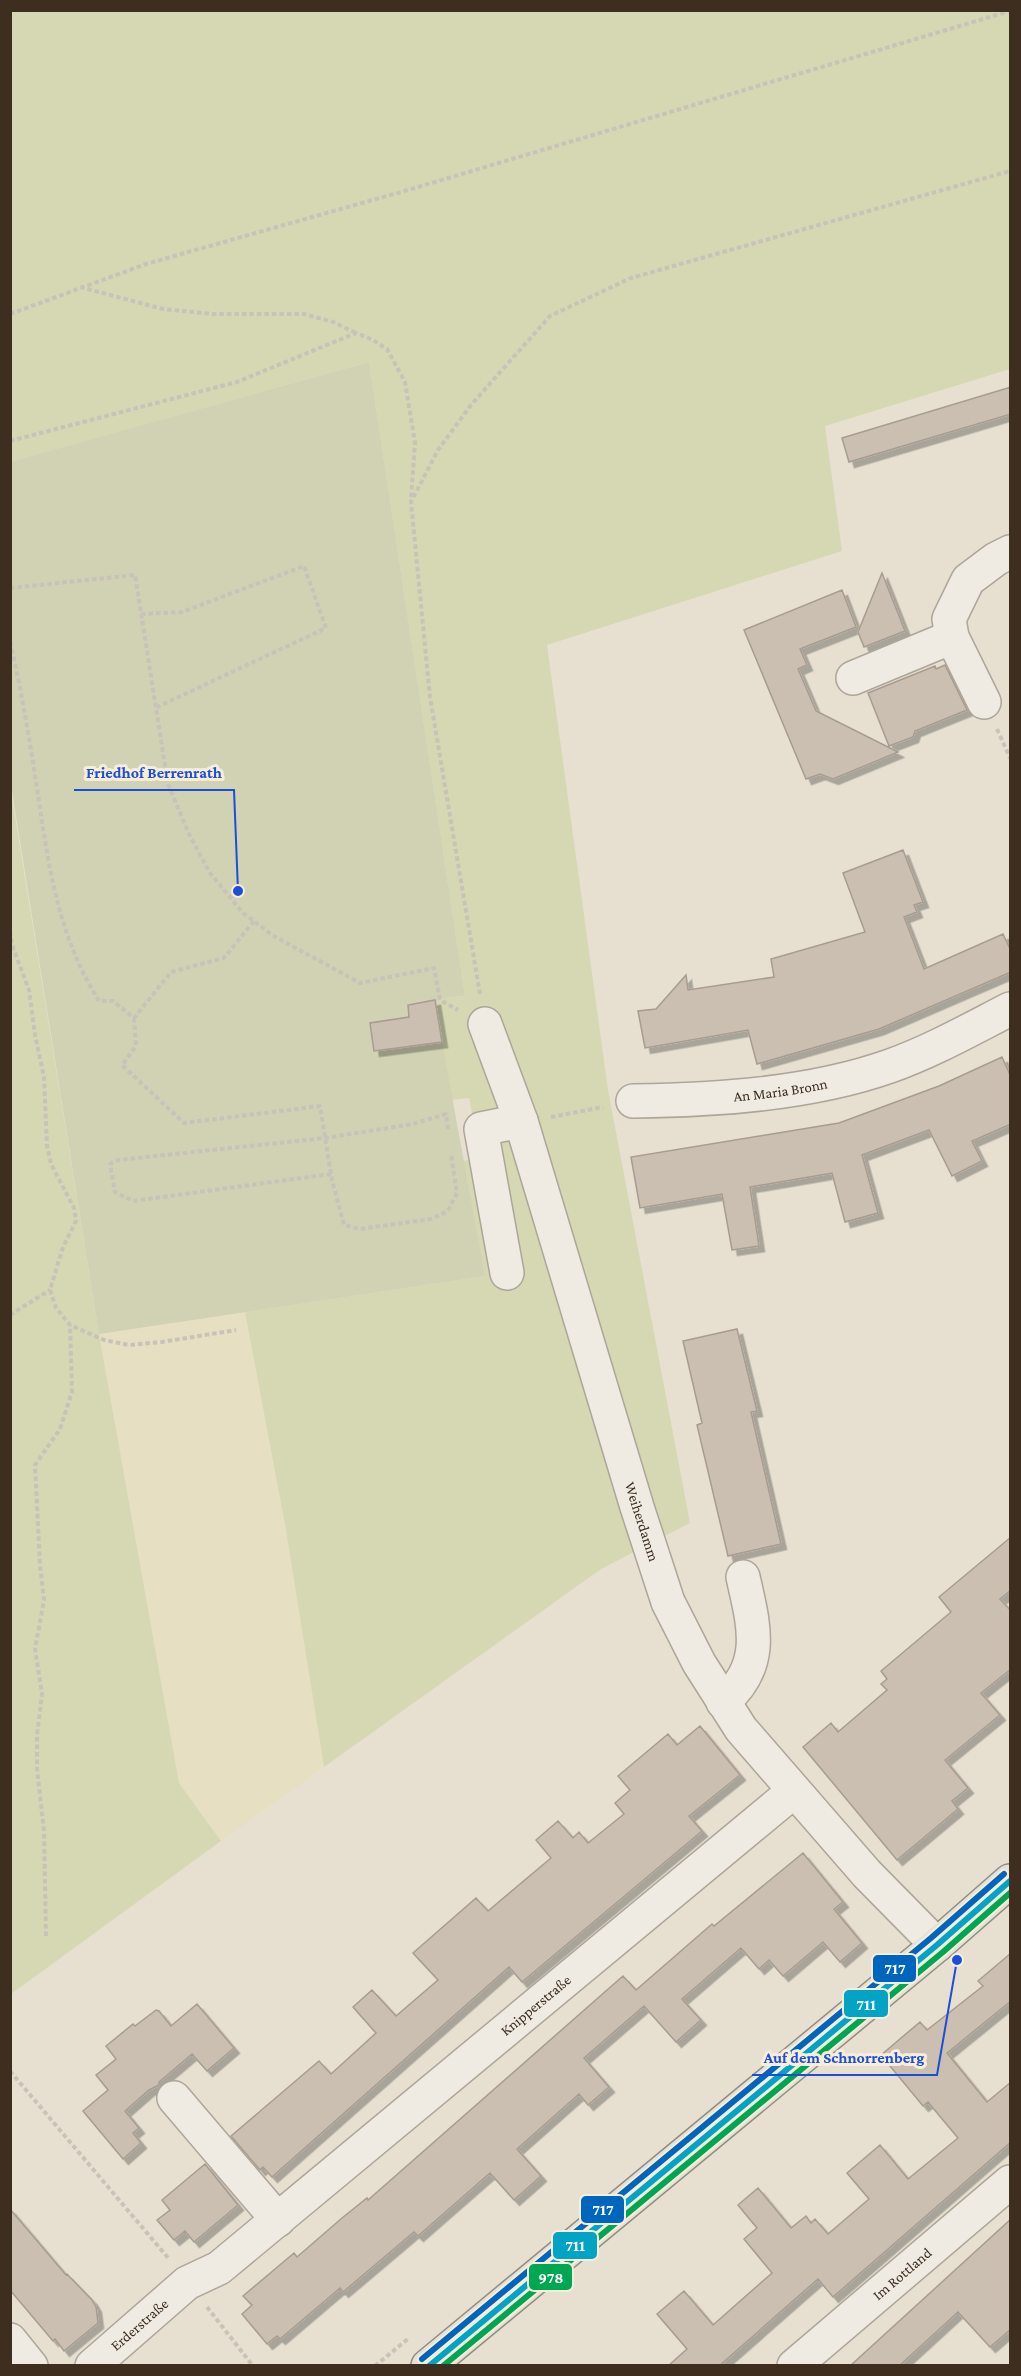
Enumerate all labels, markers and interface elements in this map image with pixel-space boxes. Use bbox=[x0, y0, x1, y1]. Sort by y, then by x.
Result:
callout: Friedhof Berrenrath bbox=[74, 756, 234, 790]
text: Friedhof Berrenrath bbox=[86, 764, 222, 781]
street label: An Maria Bronn bbox=[733, 1076, 829, 1105]
street label: Weiherdamm bbox=[622, 1480, 662, 1563]
line badge: 717 bbox=[872, 1954, 917, 1983]
text: 717 bbox=[884, 1960, 906, 1977]
street label: Knipperstraße bbox=[498, 1971, 574, 2039]
line badge: 711 bbox=[843, 1989, 889, 2018]
text: 711 bbox=[856, 1996, 876, 2013]
callout: Auf dem Schnorrenberg bbox=[752, 2041, 937, 2075]
text: Auf dem Schnorrenberg bbox=[763, 2049, 924, 2066]
line badge: 717 bbox=[580, 2195, 625, 2224]
text: 717 bbox=[592, 2201, 614, 2218]
line badge: 711 bbox=[552, 2231, 598, 2260]
text: 711 bbox=[565, 2237, 585, 2254]
street label: Im Rottland bbox=[870, 2244, 935, 2303]
line badge: 978 bbox=[528, 2263, 573, 2291]
text: 978 bbox=[538, 2269, 564, 2286]
street label: Erderstraße bbox=[108, 2295, 172, 2354]

